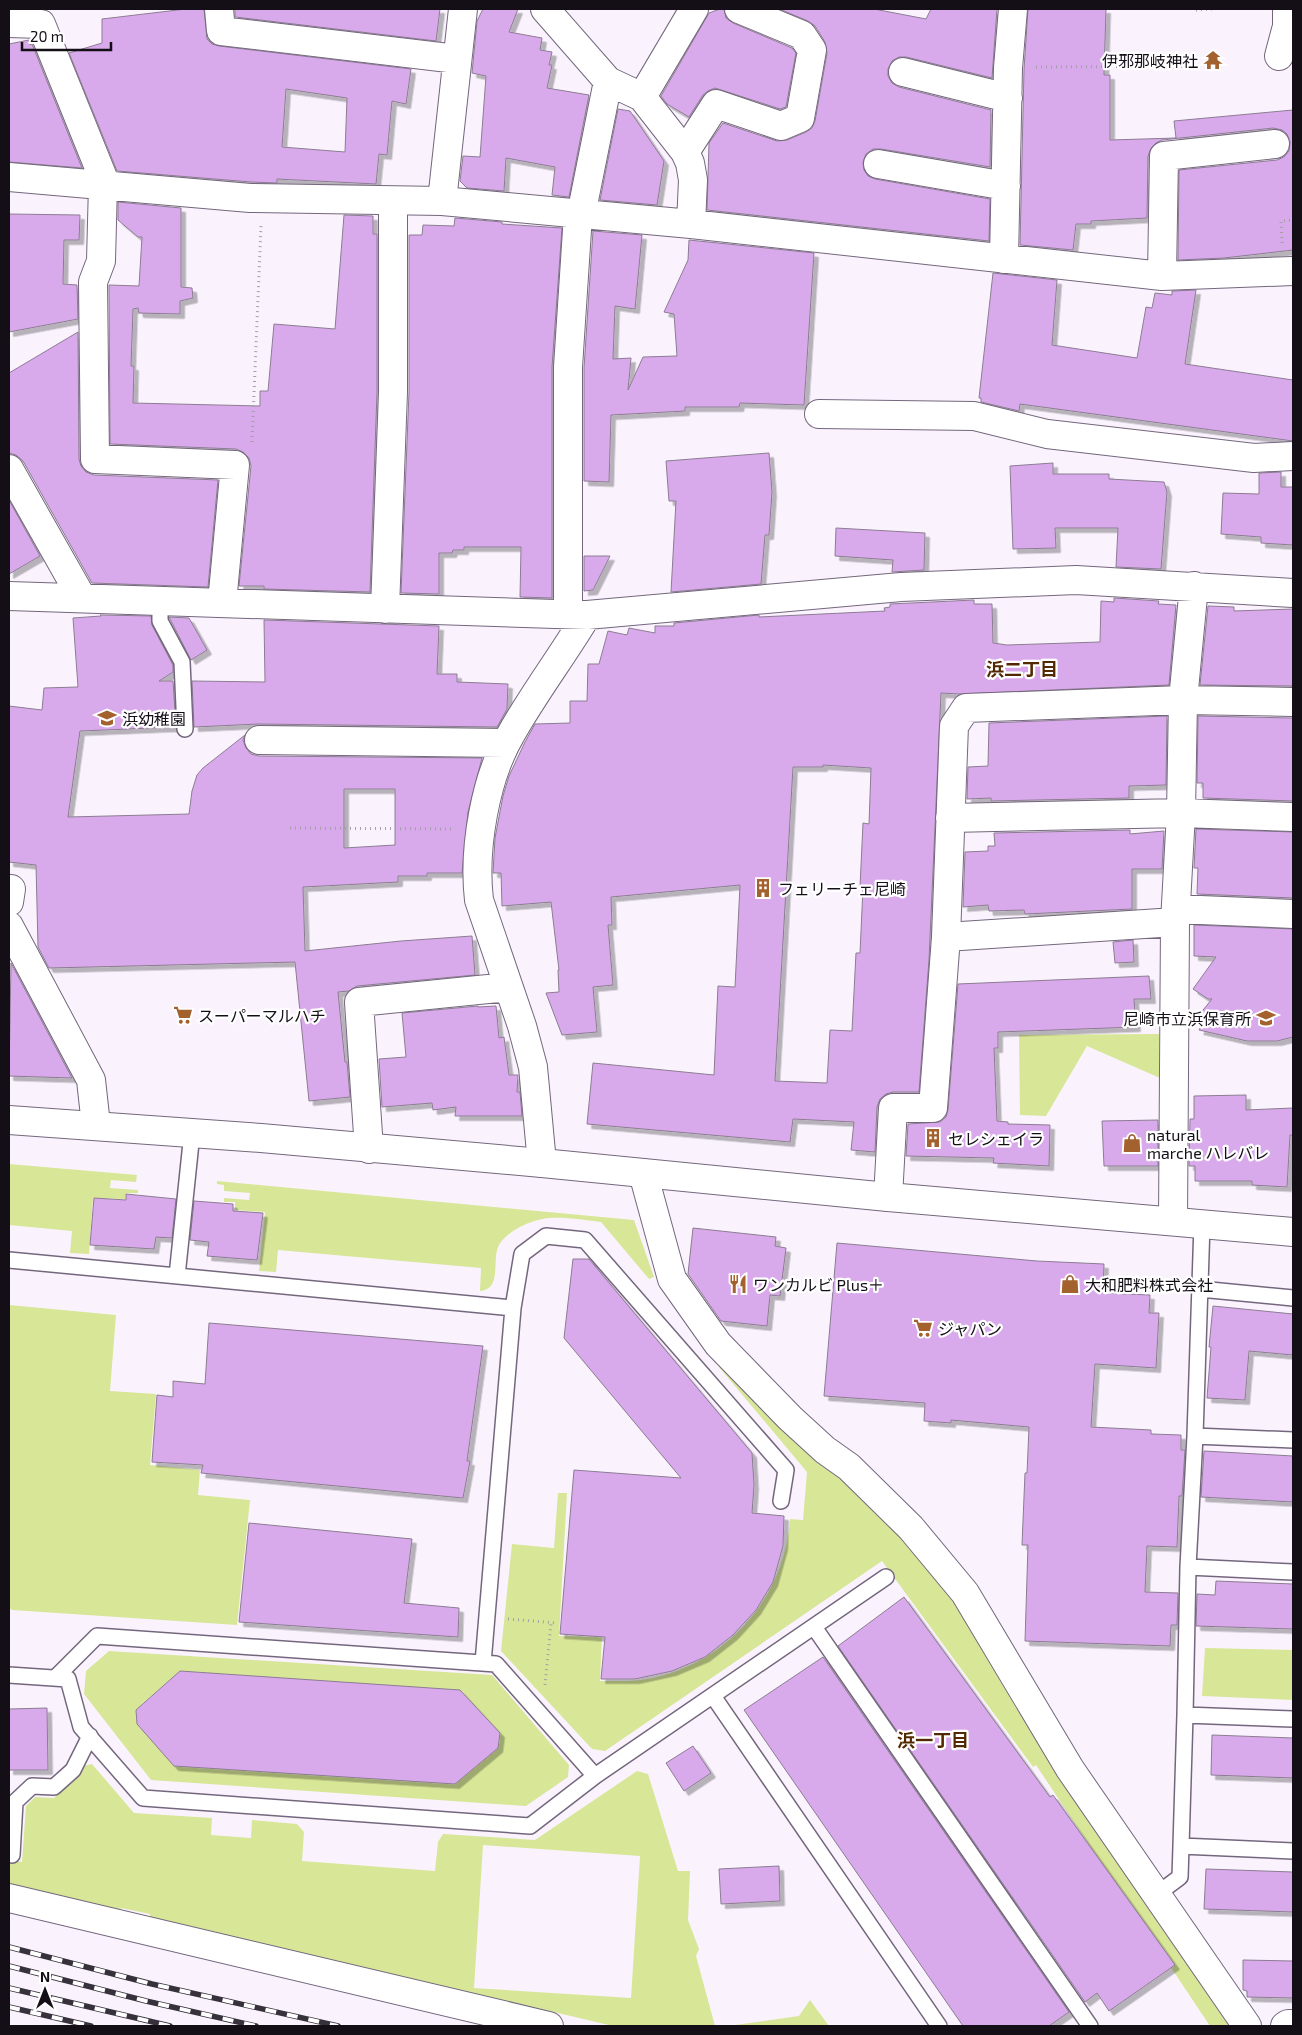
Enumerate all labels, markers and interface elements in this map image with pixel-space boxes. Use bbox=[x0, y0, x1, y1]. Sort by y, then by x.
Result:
scale bar bbox=[22, 20, 111, 52]
text: 20 m bbox=[30, 27, 64, 45]
temple icon: 伊邪那岐神社 bbox=[1202, 49, 1224, 71]
place label: 伊邪那岐神社 bbox=[1102, 51, 1198, 70]
district label: 浜二丁目 bbox=[986, 658, 1058, 680]
school or university icon: 浜幼稚園 bbox=[96, 707, 118, 729]
place label: 浜幼稚園 bbox=[122, 709, 186, 728]
building icon: フェリーチェ尼崎 bbox=[752, 877, 774, 899]
place label: フェリーチェ尼崎 bbox=[778, 879, 906, 898]
supermarket icon: スーパーマルハチ bbox=[172, 1004, 194, 1026]
place label: スーパーマルハチ bbox=[198, 1006, 326, 1025]
school or university icon: 尼崎市立浜保育所 bbox=[1255, 1007, 1277, 1029]
place label: 尼崎市立浜保育所 bbox=[1123, 1009, 1251, 1028]
place label: natural marche ハレバレ bbox=[1147, 1125, 1269, 1162]
building icon: セレシェイラ bbox=[922, 1127, 944, 1149]
place label: セレシェイラ bbox=[948, 1129, 1044, 1148]
shop icon: natural marche ハレバレ bbox=[1121, 1132, 1143, 1154]
restaurant icon: ワンカルビ Plus＋ bbox=[727, 1273, 749, 1295]
shop icon: 大和肥料株式会社 bbox=[1059, 1273, 1081, 1295]
place label: ワンカルビ Plus＋ bbox=[753, 1275, 884, 1294]
place label: 大和肥料株式会社 bbox=[1085, 1275, 1213, 1294]
supermarket icon: ジャパン bbox=[912, 1317, 934, 1339]
place label: ジャパン bbox=[938, 1319, 1002, 1338]
district label: 浜一丁目 bbox=[897, 1729, 969, 1751]
north arrow bbox=[20, 1965, 70, 2015]
text: N bbox=[40, 1968, 50, 1985]

